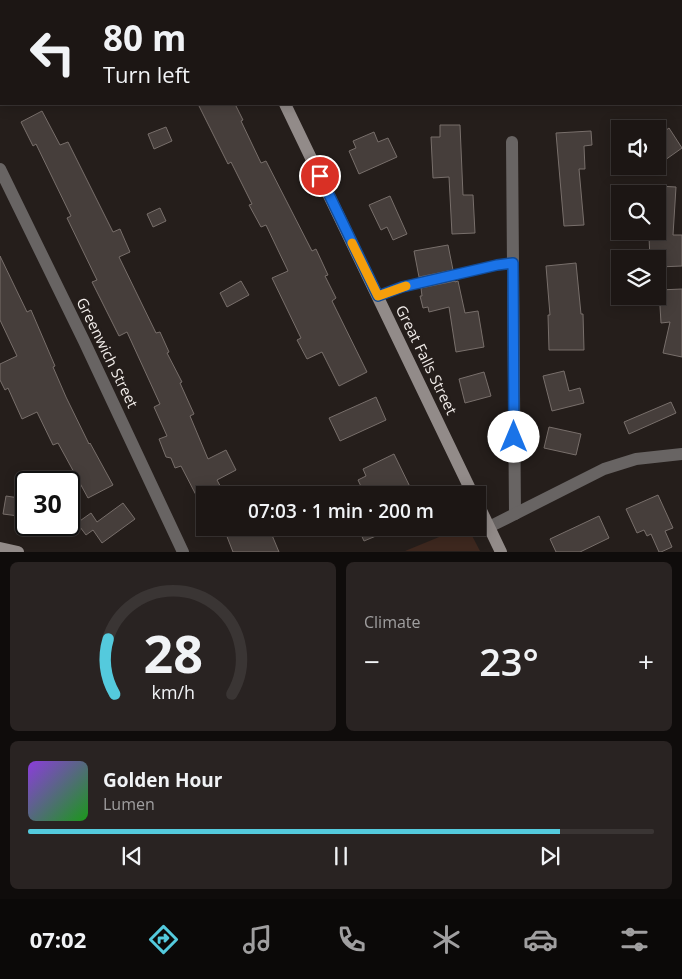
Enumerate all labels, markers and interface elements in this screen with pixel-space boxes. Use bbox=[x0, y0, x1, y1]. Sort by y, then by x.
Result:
text: 80 m bbox=[103, 14, 186, 61]
icon: left bbox=[20, 20, 85, 85]
text: Turn left bbox=[103, 59, 190, 89]
map controls bbox=[611, 120, 666, 305]
button: sound bbox=[611, 120, 666, 175]
pin bbox=[299, 155, 341, 197]
icon: arrive bbox=[306, 162, 334, 190]
button: search bbox=[611, 185, 666, 240]
button: layers bbox=[611, 250, 666, 305]
street label: Greenwich Street bbox=[72, 294, 143, 411]
street label: Great Falls Street bbox=[392, 301, 462, 418]
position arrow bbox=[487, 410, 539, 462]
speed limit sign: 30 bbox=[15, 471, 80, 536]
text: 07:03 · 1 min · 200 m bbox=[248, 498, 434, 524]
text: Climate bbox=[364, 611, 421, 633]
text: 28 bbox=[143, 617, 203, 688]
text: 23° bbox=[479, 635, 539, 687]
text: − bbox=[364, 642, 380, 680]
text: + bbox=[638, 642, 654, 680]
text: km/h bbox=[151, 680, 195, 704]
text: Golden Hour bbox=[103, 767, 222, 793]
text: Lumen bbox=[103, 793, 155, 815]
icon: previous bbox=[118, 842, 146, 870]
icon: pause bbox=[327, 842, 355, 870]
icon: next bbox=[536, 842, 564, 870]
icon: directions bbox=[146, 922, 181, 957]
icon: music bbox=[240, 922, 275, 957]
icon: phone bbox=[334, 922, 369, 957]
icon: climate bbox=[429, 922, 464, 957]
icon: car bbox=[523, 922, 558, 957]
icon: filters bbox=[617, 922, 652, 957]
text: 07:02 bbox=[30, 924, 86, 954]

